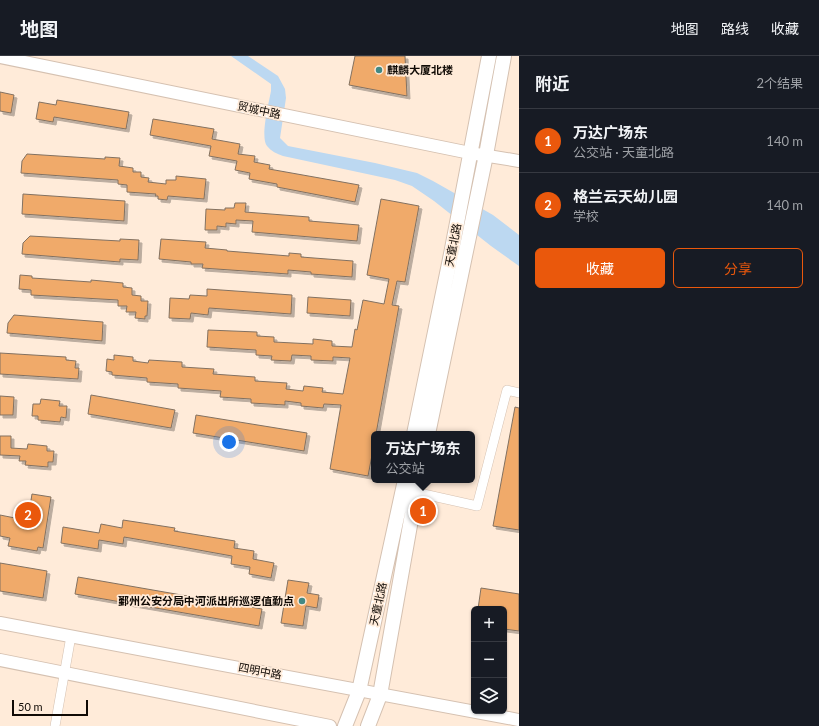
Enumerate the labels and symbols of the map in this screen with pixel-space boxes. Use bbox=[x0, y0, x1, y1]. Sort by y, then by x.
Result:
place label: 麒麟大厦北楼 bbox=[387, 63, 453, 76]
marker: 麒麟大厦北楼 bbox=[374, 65, 384, 75]
street label: 贸城中路 bbox=[236, 99, 282, 120]
street label: 天童北路 bbox=[442, 222, 463, 268]
your location bbox=[219, 432, 239, 452]
pin: 1 bbox=[410, 496, 436, 526]
pin: 2 bbox=[15, 500, 41, 530]
street label: 天童北路 bbox=[367, 581, 388, 627]
place label: 鄞州公安分局中河派出所巡逻值勤点 bbox=[118, 594, 294, 607]
marker: 鄞州公安分局中河派出所巡逻值勤点 bbox=[297, 596, 307, 606]
street label: 四明中路 bbox=[237, 660, 283, 681]
scale bar bbox=[12, 698, 88, 717]

